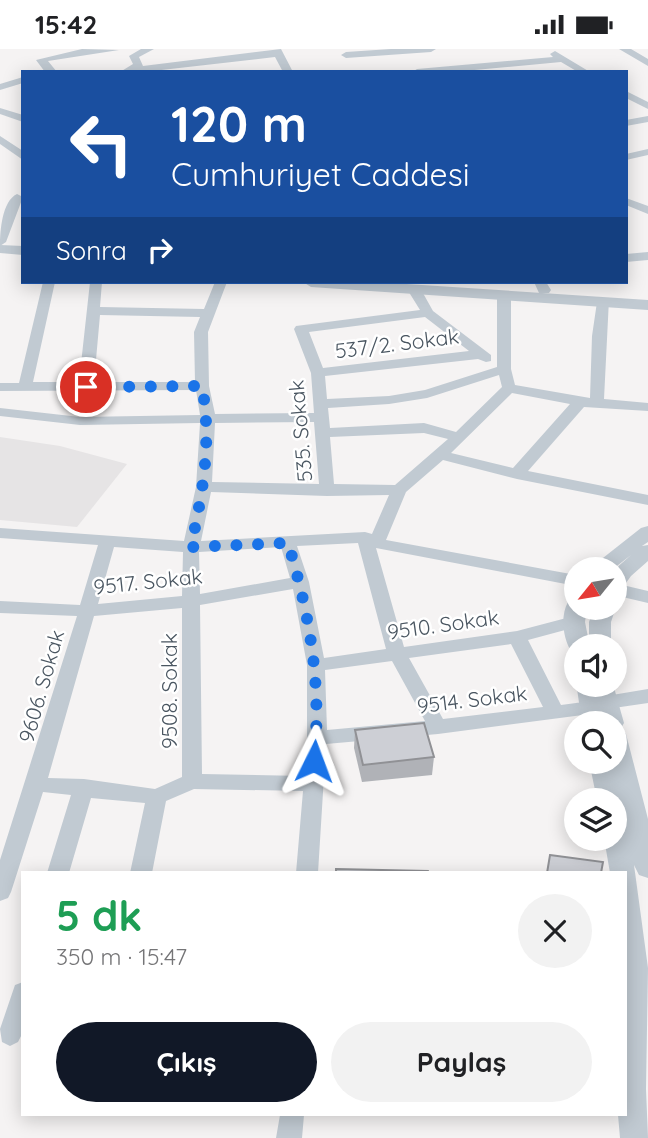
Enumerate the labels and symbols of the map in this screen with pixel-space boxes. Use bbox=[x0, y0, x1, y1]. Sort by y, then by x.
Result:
street label: 537/2. Sokak bbox=[333, 322, 461, 364]
pin bbox=[56, 357, 116, 417]
street label: 535. Sokak bbox=[283, 379, 317, 483]
north arrow bbox=[564, 557, 626, 619]
street label: 9517. Sokak bbox=[92, 562, 204, 600]
street label: 9510. Sokak bbox=[385, 603, 501, 645]
street label: 9606. Sokak bbox=[13, 627, 69, 745]
street label: 9508. Sokak bbox=[156, 633, 182, 749]
street label: 9514. Sokak bbox=[415, 679, 529, 719]
position arrow bbox=[277, 724, 351, 798]

